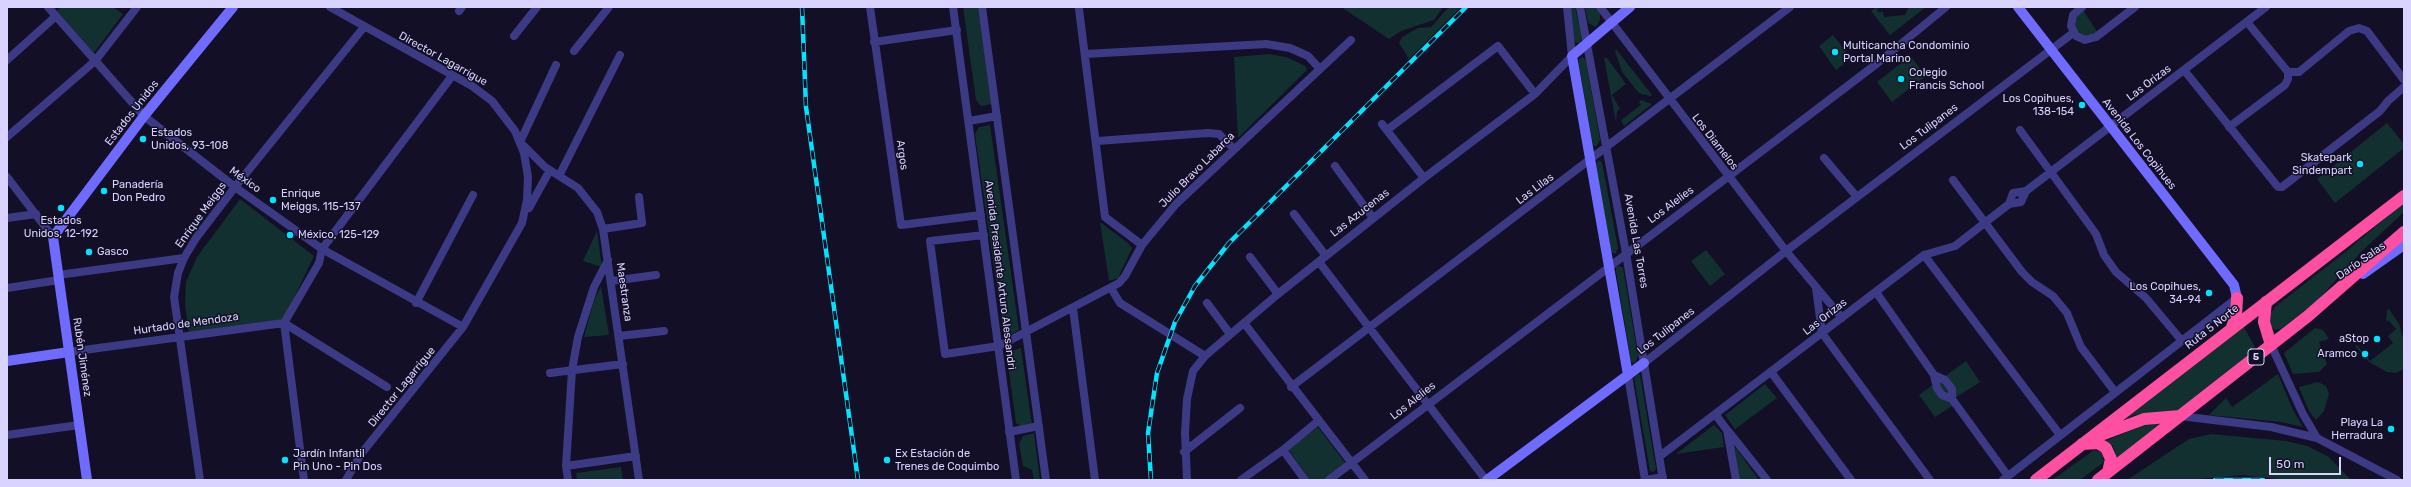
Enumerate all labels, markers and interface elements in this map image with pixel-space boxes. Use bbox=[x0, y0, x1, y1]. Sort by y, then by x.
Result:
street label: Director Lagarrigue bbox=[396, 29, 490, 89]
place label: Multicancha Condominio Portal Marino bbox=[1843, 39, 1970, 65]
marker: Multicancha Condominio Portal Marino bbox=[1830, 47, 1840, 57]
street label: Las Orizas bbox=[2124, 62, 2174, 104]
place label: Colegio Francis School bbox=[1909, 66, 1984, 92]
marker: Colegio Francis School bbox=[1896, 74, 1906, 84]
street label: Estados Unidos bbox=[102, 78, 162, 148]
place label: Los Copihues, 138-154 bbox=[2003, 92, 2074, 118]
street label: Avenida Los Copihues bbox=[2099, 96, 2179, 192]
marker: Los Copihues, 138-154 bbox=[2077, 100, 2087, 110]
street label: Los Tulipanes bbox=[1897, 101, 1961, 153]
street label: Los Diamelos bbox=[1689, 111, 1741, 173]
place label: Estados Unidos, 93-108 bbox=[151, 126, 229, 152]
street label: Julio Bravo Labarca bbox=[1157, 130, 1237, 210]
marker: Estados Unidos, 93-108 bbox=[138, 134, 148, 144]
street label: Argos bbox=[893, 139, 911, 171]
place label: Skatepark Sindempart bbox=[2292, 151, 2352, 177]
marker: Skatepark Sindempart bbox=[2355, 159, 2365, 169]
street label: México bbox=[227, 164, 263, 196]
street label: Las Lilas bbox=[1514, 171, 1556, 207]
place label: Panadería Don Pedro bbox=[112, 178, 165, 204]
street label: Enrique Meiggs bbox=[173, 179, 229, 251]
street label: Avenida Presidente Arturo Alessandri bbox=[982, 179, 1018, 371]
street label: Los Alelies bbox=[1645, 183, 1697, 227]
marker: Panadería Don Pedro bbox=[99, 186, 109, 196]
street label: Las Azucenas bbox=[1328, 186, 1392, 240]
place label: Enrique Meiggs, 115-137 bbox=[281, 187, 361, 213]
street label: Avenida Las Torres bbox=[1621, 193, 1651, 289]
marker: Enrique Meiggs, 115-137 bbox=[268, 195, 278, 205]
marker: Estados Unidos, 12-192 bbox=[56, 203, 66, 213]
place label: Estados Unidos, 12-192 bbox=[24, 214, 98, 240]
place label: México, 125-129 bbox=[298, 228, 379, 242]
marker: México, 125-129 bbox=[285, 230, 295, 240]
street label: Darío Salas bbox=[2334, 239, 2388, 283]
place label: Gasco bbox=[97, 245, 129, 259]
marker: Gasco bbox=[84, 247, 94, 257]
street label: Maestranza bbox=[613, 262, 635, 322]
place label: Los Copihues, 34-94 bbox=[2130, 280, 2201, 306]
marker: Los Copihues, 34-94 bbox=[2204, 288, 2214, 298]
street label: Las Orizas bbox=[1800, 296, 1850, 338]
street label: Ruta 5 Norte bbox=[2182, 302, 2242, 352]
street label: Los Tulipanes bbox=[1635, 304, 1697, 358]
street label: Hurtado de Mendoza bbox=[133, 310, 239, 338]
street label: Rubén Jiménez bbox=[70, 317, 94, 397]
place label: aStop bbox=[2339, 332, 2369, 346]
marker: aStop bbox=[2372, 334, 2382, 344]
street label: Director Lagarrigue bbox=[366, 344, 438, 430]
place label: Aramco bbox=[2317, 347, 2357, 361]
road number: 5 bbox=[2248, 349, 2264, 365]
marker: Aramco bbox=[2360, 349, 2370, 359]
street label: Los Alelies bbox=[1388, 379, 1438, 423]
place label: Playa La Herradura bbox=[2331, 416, 2383, 442]
marker: Playa La Herradura bbox=[2386, 424, 2396, 434]
place label: Jardín Infantil Pin Uno - Pin Dos bbox=[293, 447, 382, 473]
place label: Ex Estación de Trenes de Coquimbo bbox=[895, 447, 999, 473]
scale bar bbox=[2271, 449, 2343, 475]
marker: Jardín Infantil Pin Uno - Pin Dos bbox=[280, 455, 290, 465]
marker: Ex Estación de Trenes de Coquimbo bbox=[882, 455, 892, 465]
text: 50 m bbox=[2276, 457, 2304, 471]

